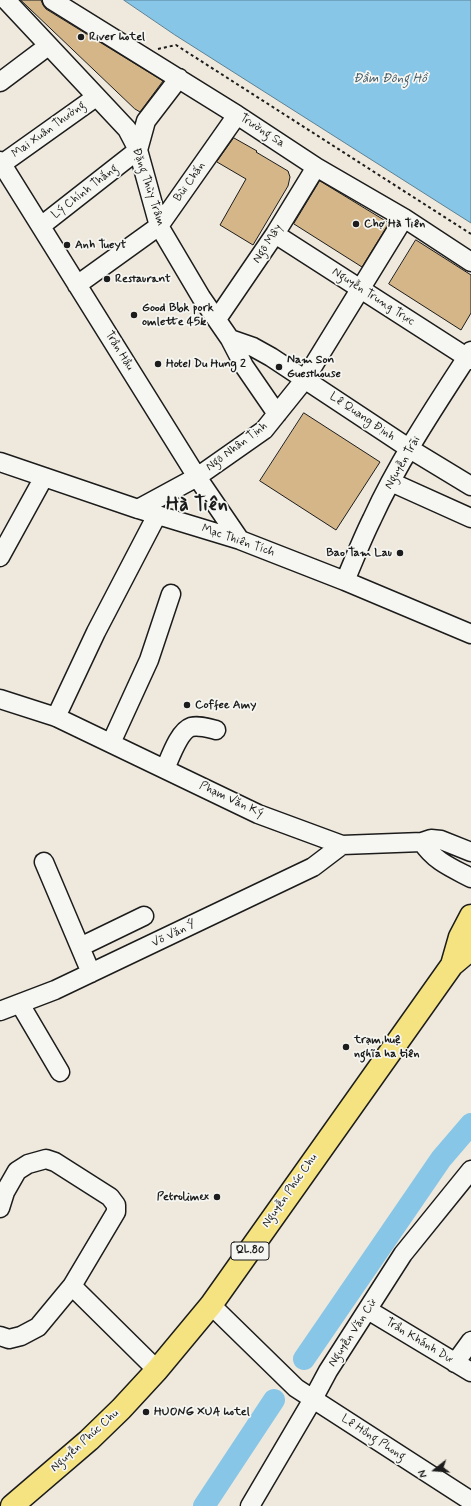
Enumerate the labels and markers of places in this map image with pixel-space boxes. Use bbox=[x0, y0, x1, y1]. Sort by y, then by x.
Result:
place label: River hotel bbox=[89, 30, 145, 44]
marker: River hotel bbox=[76, 32, 86, 42]
place label: Chợ Hà Tiên bbox=[364, 217, 425, 231]
marker: Chợ Hà Tiên bbox=[351, 219, 361, 229]
place label: Anh Tueyt bbox=[75, 238, 126, 252]
marker: Anh Tueyt bbox=[62, 240, 72, 250]
place label: Restaurant bbox=[115, 272, 171, 286]
marker: Restaurant bbox=[102, 274, 112, 284]
place label: Good Bbk pork omlette 45k bbox=[142, 301, 214, 329]
marker: Good Bbk pork omlette 45k bbox=[129, 310, 139, 320]
place label: Nam Son Guesthouse bbox=[287, 353, 341, 381]
place label: Hotel Du Hung 2 bbox=[166, 357, 246, 371]
marker: Hotel Du Hung 2 bbox=[153, 359, 163, 369]
marker: Nam Son Guesthouse bbox=[274, 362, 284, 372]
place label: Bao Tam Lau bbox=[326, 546, 392, 560]
marker: Bao Tam Lau bbox=[395, 548, 405, 558]
place label: Coffee Amy bbox=[195, 698, 256, 712]
marker: Coffee Amy bbox=[182, 700, 192, 710]
place label: trạm huệ nghĩa ha tiên bbox=[354, 1033, 420, 1061]
marker: trạm huệ nghĩa ha tiên bbox=[341, 1042, 351, 1052]
place label: Petrolimex bbox=[157, 1190, 209, 1204]
marker: Petrolimex bbox=[212, 1192, 222, 1202]
place label: HUONG XUA hotel bbox=[154, 1405, 250, 1419]
marker: HUONG XUA hotel bbox=[141, 1407, 151, 1417]

